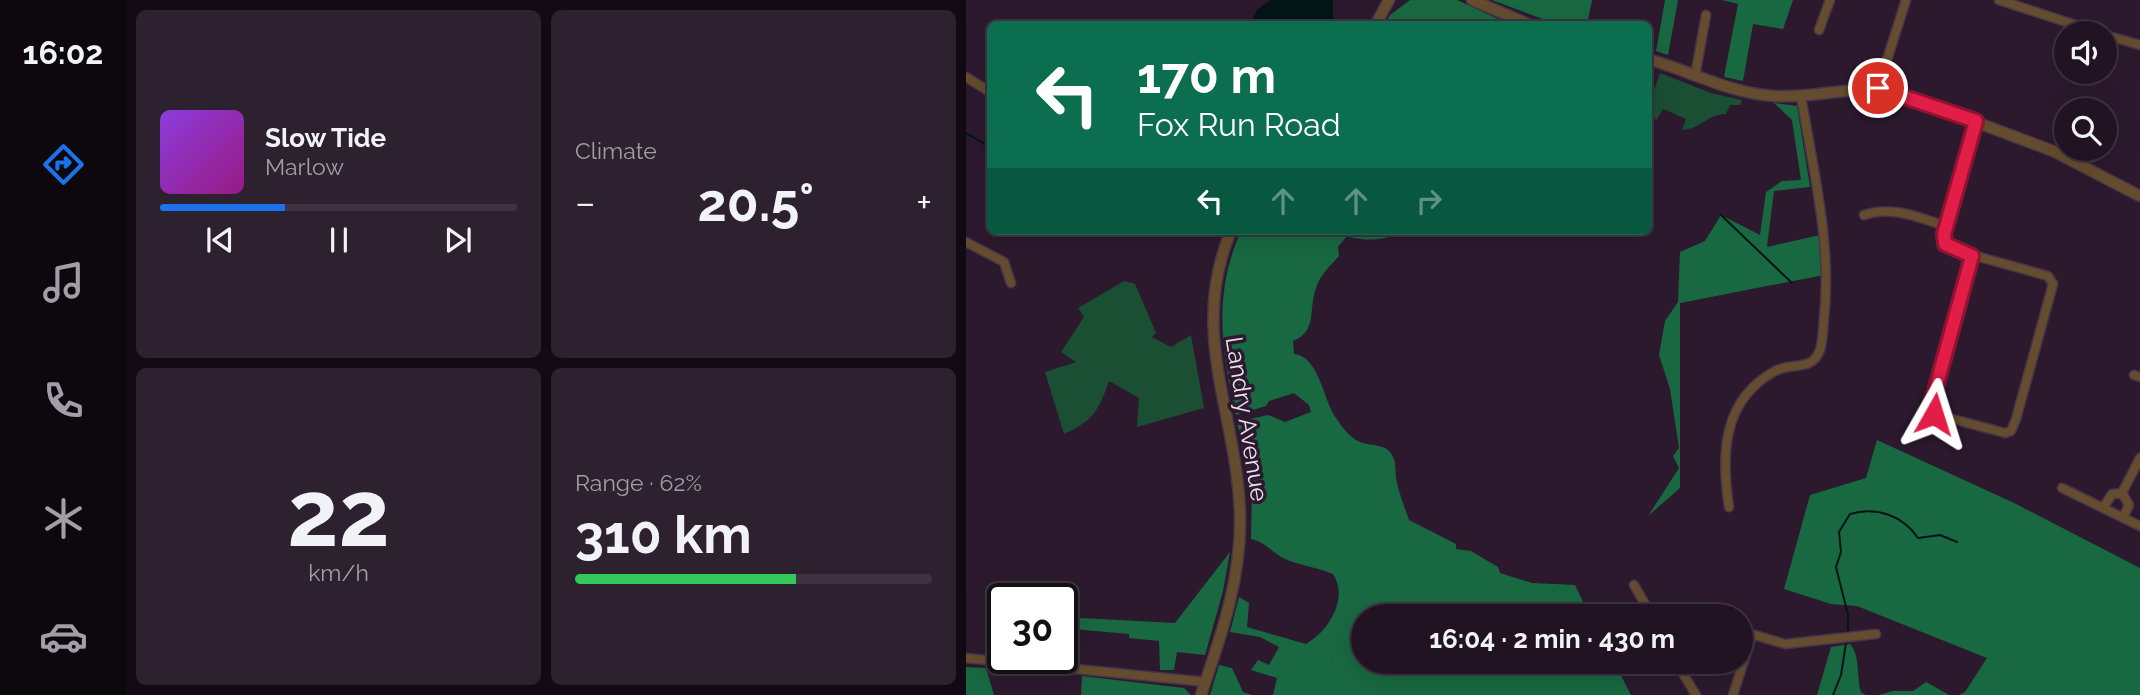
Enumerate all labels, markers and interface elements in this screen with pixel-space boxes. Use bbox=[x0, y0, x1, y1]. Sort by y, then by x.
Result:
map controls bbox=[2054, 21, 2117, 161]
button: sound bbox=[2054, 21, 2117, 84]
text: 16:02 bbox=[23, 34, 103, 71]
text: 170 m bbox=[1137, 47, 1276, 104]
icon: left bbox=[1022, 49, 1113, 140]
pin bbox=[1848, 58, 1908, 118]
icon: arrive bbox=[1859, 69, 1897, 107]
button: search bbox=[2054, 98, 2117, 161]
text: Fox Run Road bbox=[1137, 106, 1341, 143]
text: Slow Tide bbox=[265, 123, 386, 153]
text: Climate bbox=[575, 137, 657, 164]
icon: directions bbox=[39, 140, 88, 189]
text: Marlow bbox=[265, 153, 344, 180]
text: 20.5° bbox=[698, 172, 814, 233]
text: − bbox=[575, 180, 595, 225]
text: + bbox=[916, 180, 932, 225]
icon: left bbox=[1191, 182, 1229, 220]
icon: ahead bbox=[1264, 182, 1302, 220]
icon: ahead bbox=[1337, 182, 1375, 220]
icon: right bbox=[1410, 182, 1448, 220]
icon: previous bbox=[201, 221, 239, 259]
icon: pause bbox=[320, 221, 358, 259]
icon: next bbox=[439, 221, 477, 259]
icon: music bbox=[39, 258, 88, 307]
street label: Landry Avenue bbox=[1220, 335, 1274, 503]
icon: phone bbox=[39, 376, 88, 425]
position arrow bbox=[1897, 377, 1971, 451]
text: 22 bbox=[287, 460, 390, 567]
text: Range · 62% bbox=[575, 469, 702, 496]
icon: climate bbox=[39, 494, 88, 543]
text: 310 km bbox=[575, 504, 752, 565]
text: km/h bbox=[308, 559, 369, 586]
speed limit sign: 30 bbox=[987, 583, 1078, 674]
icon: car bbox=[39, 612, 88, 661]
text: 16:04 · 2 min · 430 m bbox=[1429, 624, 1675, 654]

